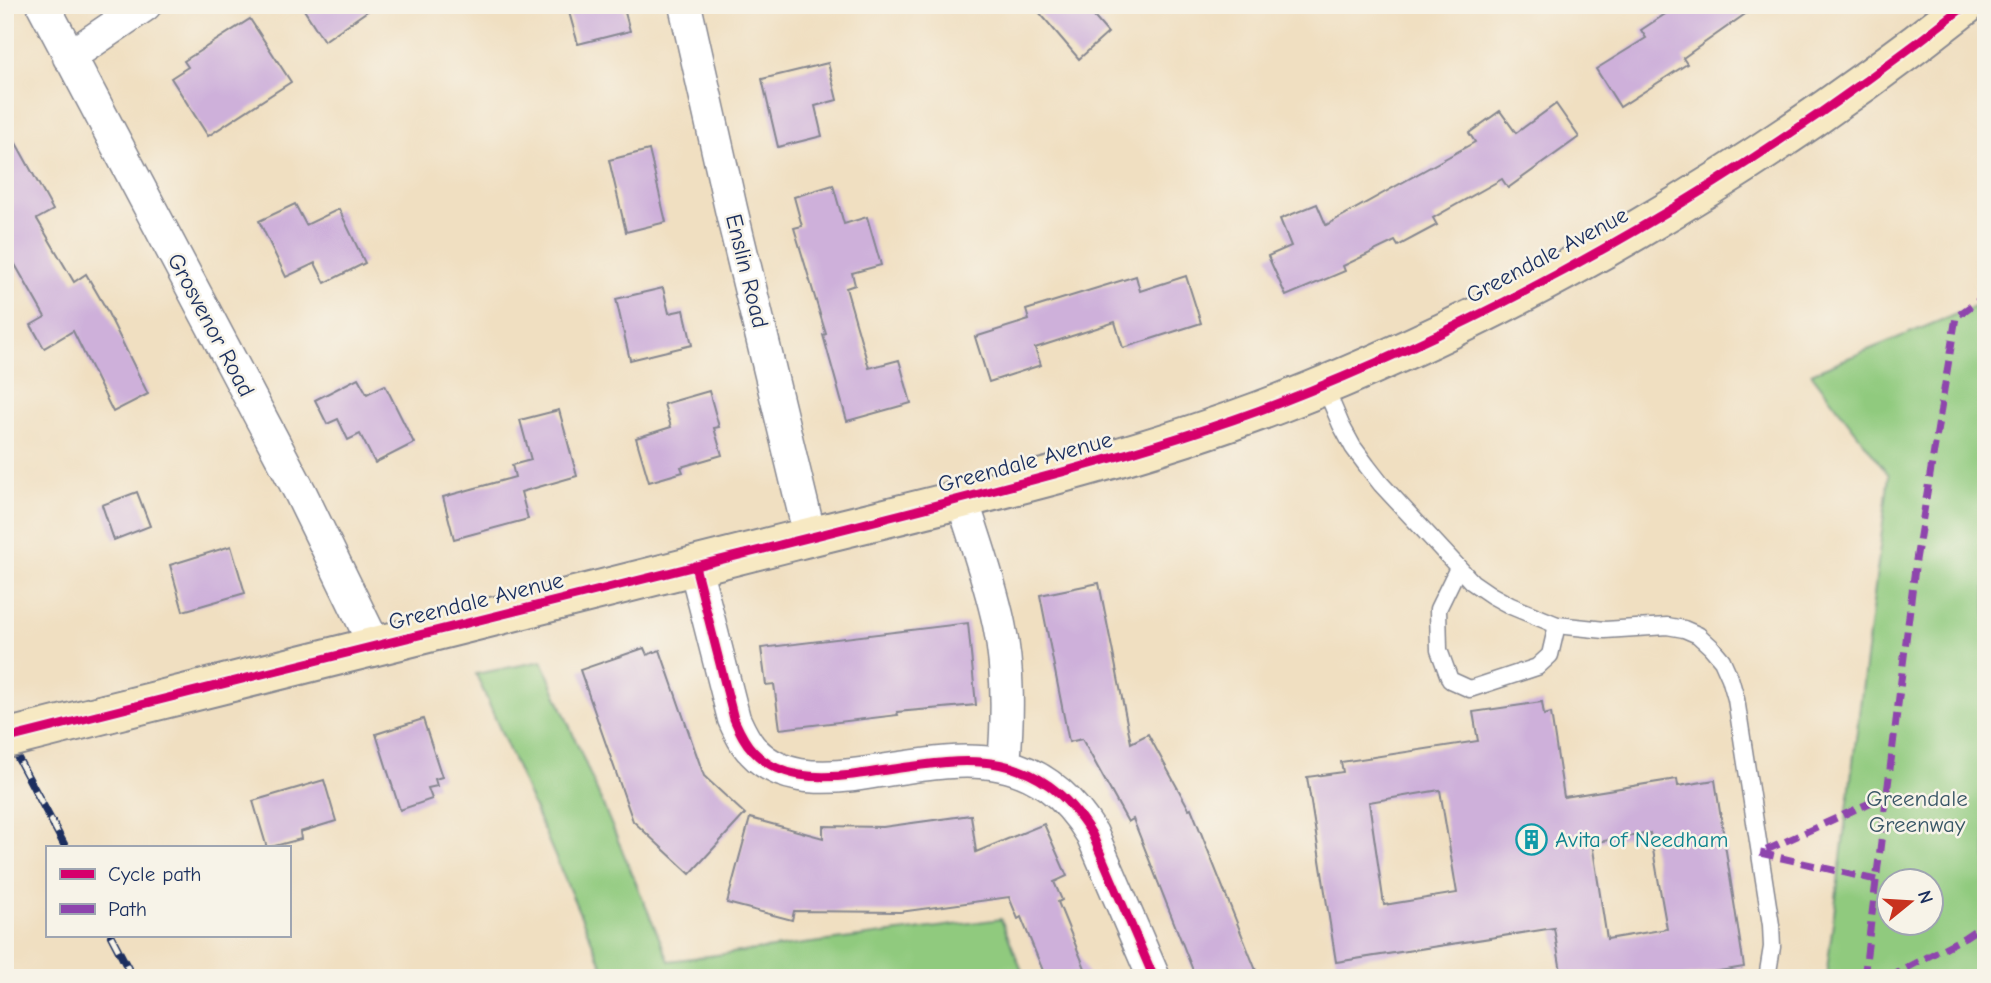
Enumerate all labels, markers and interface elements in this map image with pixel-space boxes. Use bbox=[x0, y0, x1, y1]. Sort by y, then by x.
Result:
street label: Greendale Avenue bbox=[1462, 201, 1632, 309]
street label: Enslin Road bbox=[720, 211, 774, 331]
street label: Grosvenor Road bbox=[162, 249, 260, 401]
street label: Greendale Avenue bbox=[935, 426, 1115, 498]
street label: Greendale Avenue bbox=[386, 566, 566, 636]
park label: Greendale Greenway bbox=[1866, 785, 1968, 838]
building icon: Avita of Needham bbox=[1515, 822, 1549, 856]
place label: Avita of Needham bbox=[1555, 826, 1728, 853]
legend bbox=[46, 846, 290, 937]
text: Cycle path bbox=[108, 862, 201, 886]
north arrow bbox=[1876, 867, 1946, 937]
text: N bbox=[1913, 888, 1938, 906]
text: Path bbox=[108, 897, 147, 921]

